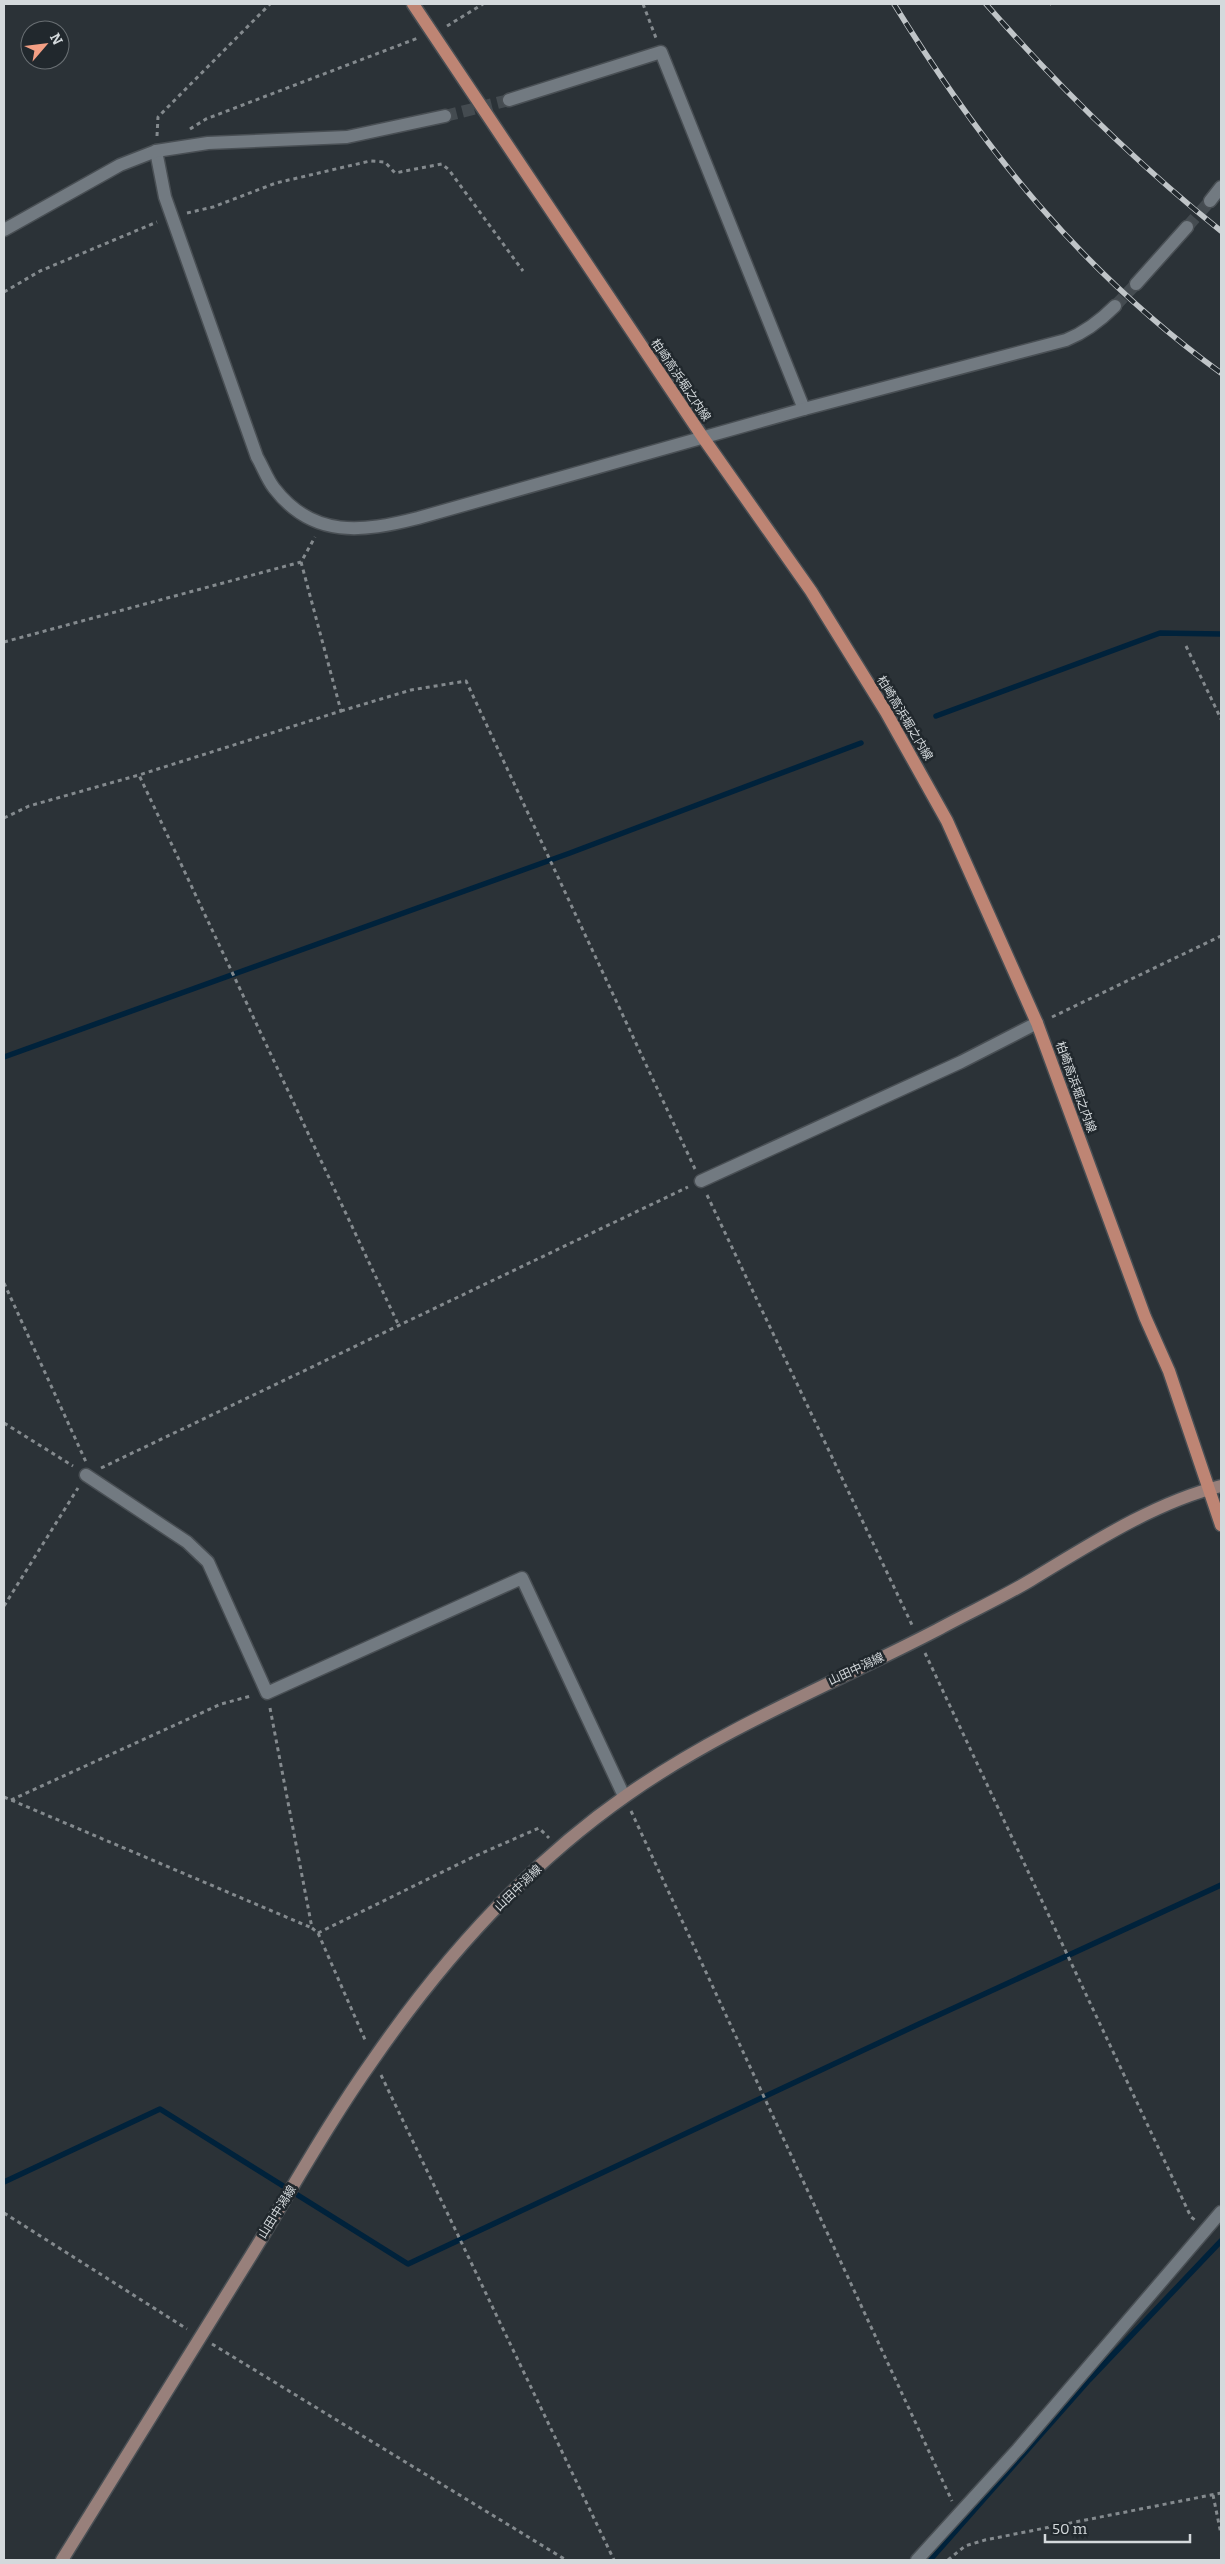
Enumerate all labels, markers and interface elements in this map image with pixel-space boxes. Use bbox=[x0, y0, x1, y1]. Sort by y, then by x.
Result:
north arrow bbox=[20, 20, 70, 70]
text: N bbox=[46, 30, 66, 48]
street label: 柏崎高浜堀之内線 bbox=[648, 336, 714, 424]
street label: 柏崎高浜堀之内線 bbox=[874, 673, 936, 763]
street label: 柏崎高浜堀之内線 bbox=[1053, 1039, 1099, 1135]
street label: 山田中潟線 bbox=[826, 1650, 886, 1688]
street label: 山田中潟線 bbox=[492, 1862, 544, 1914]
street label: 山田中潟線 bbox=[255, 2183, 299, 2241]
scale bar bbox=[1045, 2512, 1190, 2544]
text: 50 m bbox=[1052, 2520, 1088, 2538]

